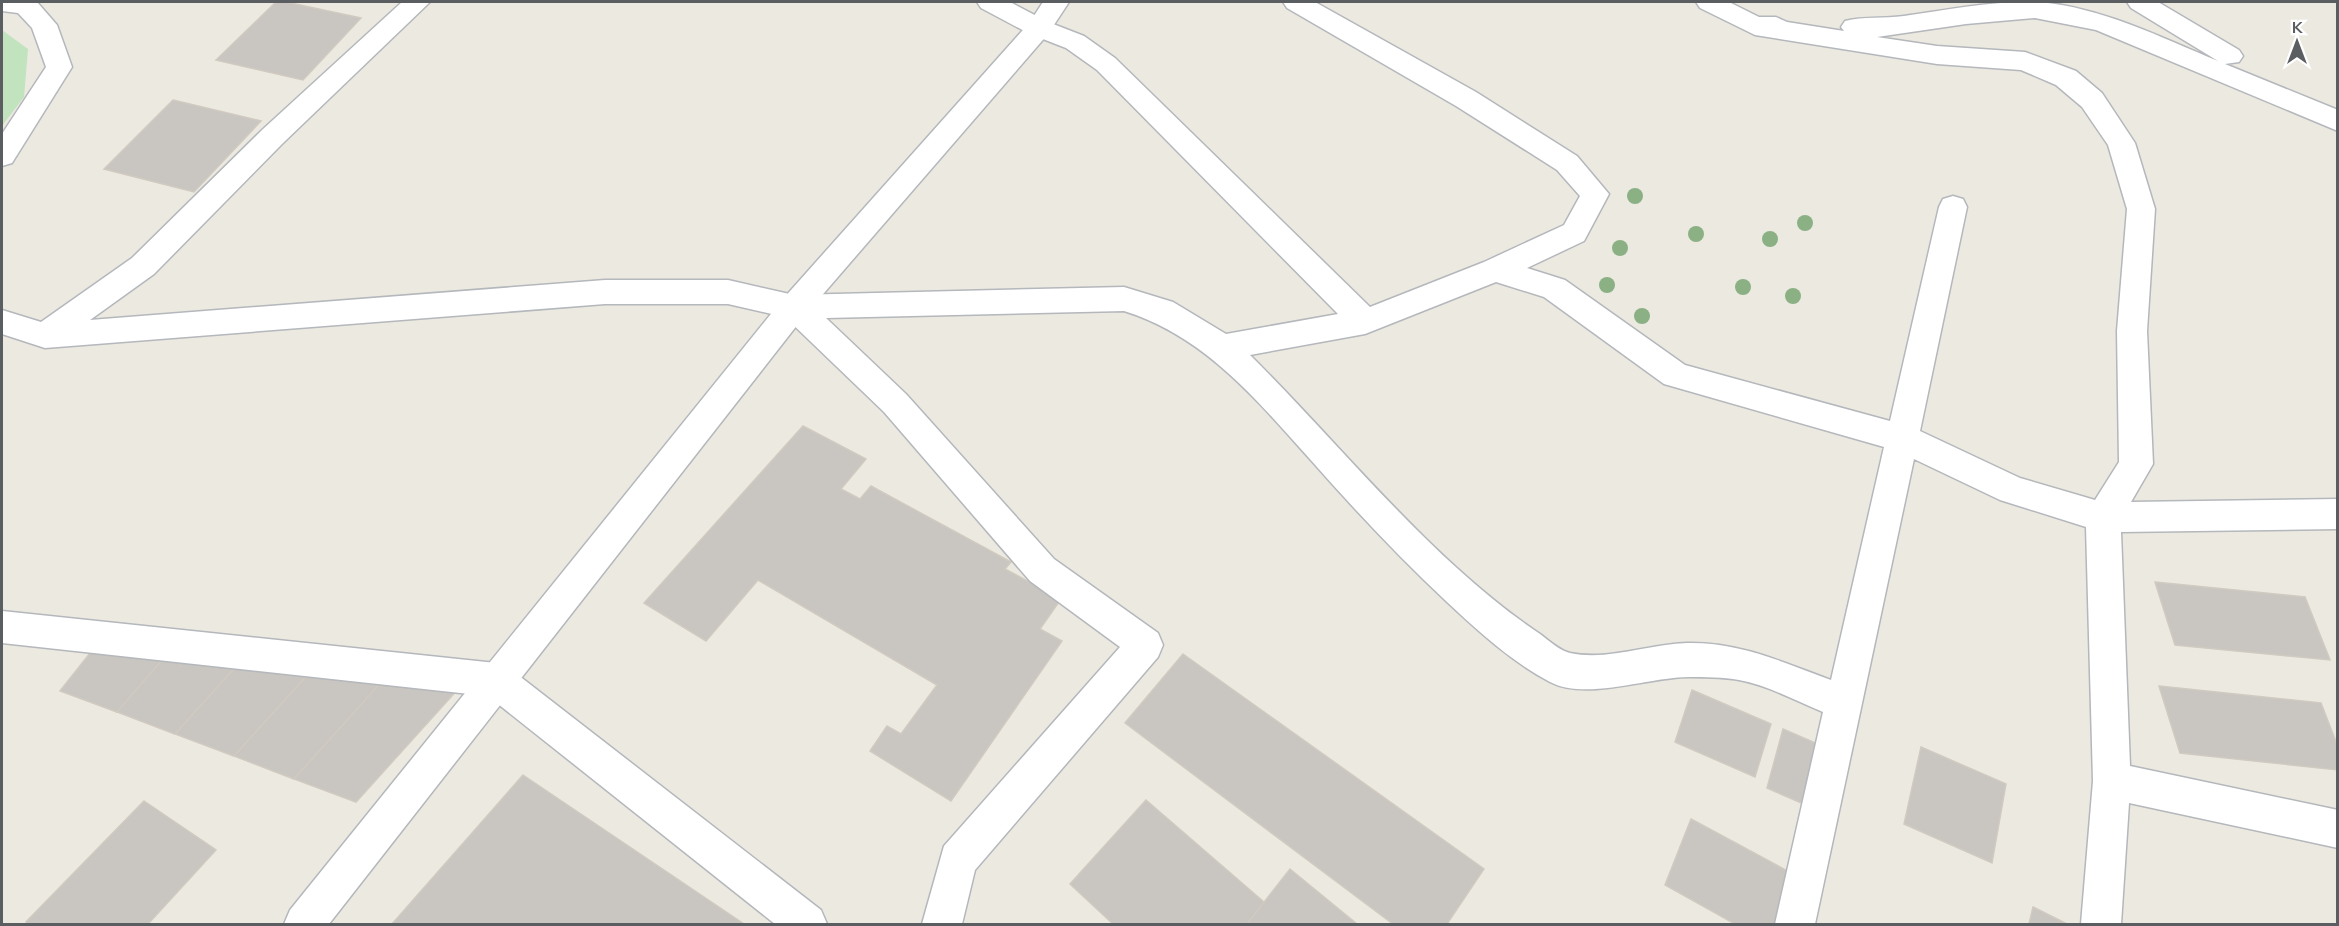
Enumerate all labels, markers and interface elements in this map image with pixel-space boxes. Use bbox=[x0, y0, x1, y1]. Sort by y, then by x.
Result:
north arrow bbox=[2267, 12, 2327, 72]
text: K bbox=[2292, 17, 2304, 37]

